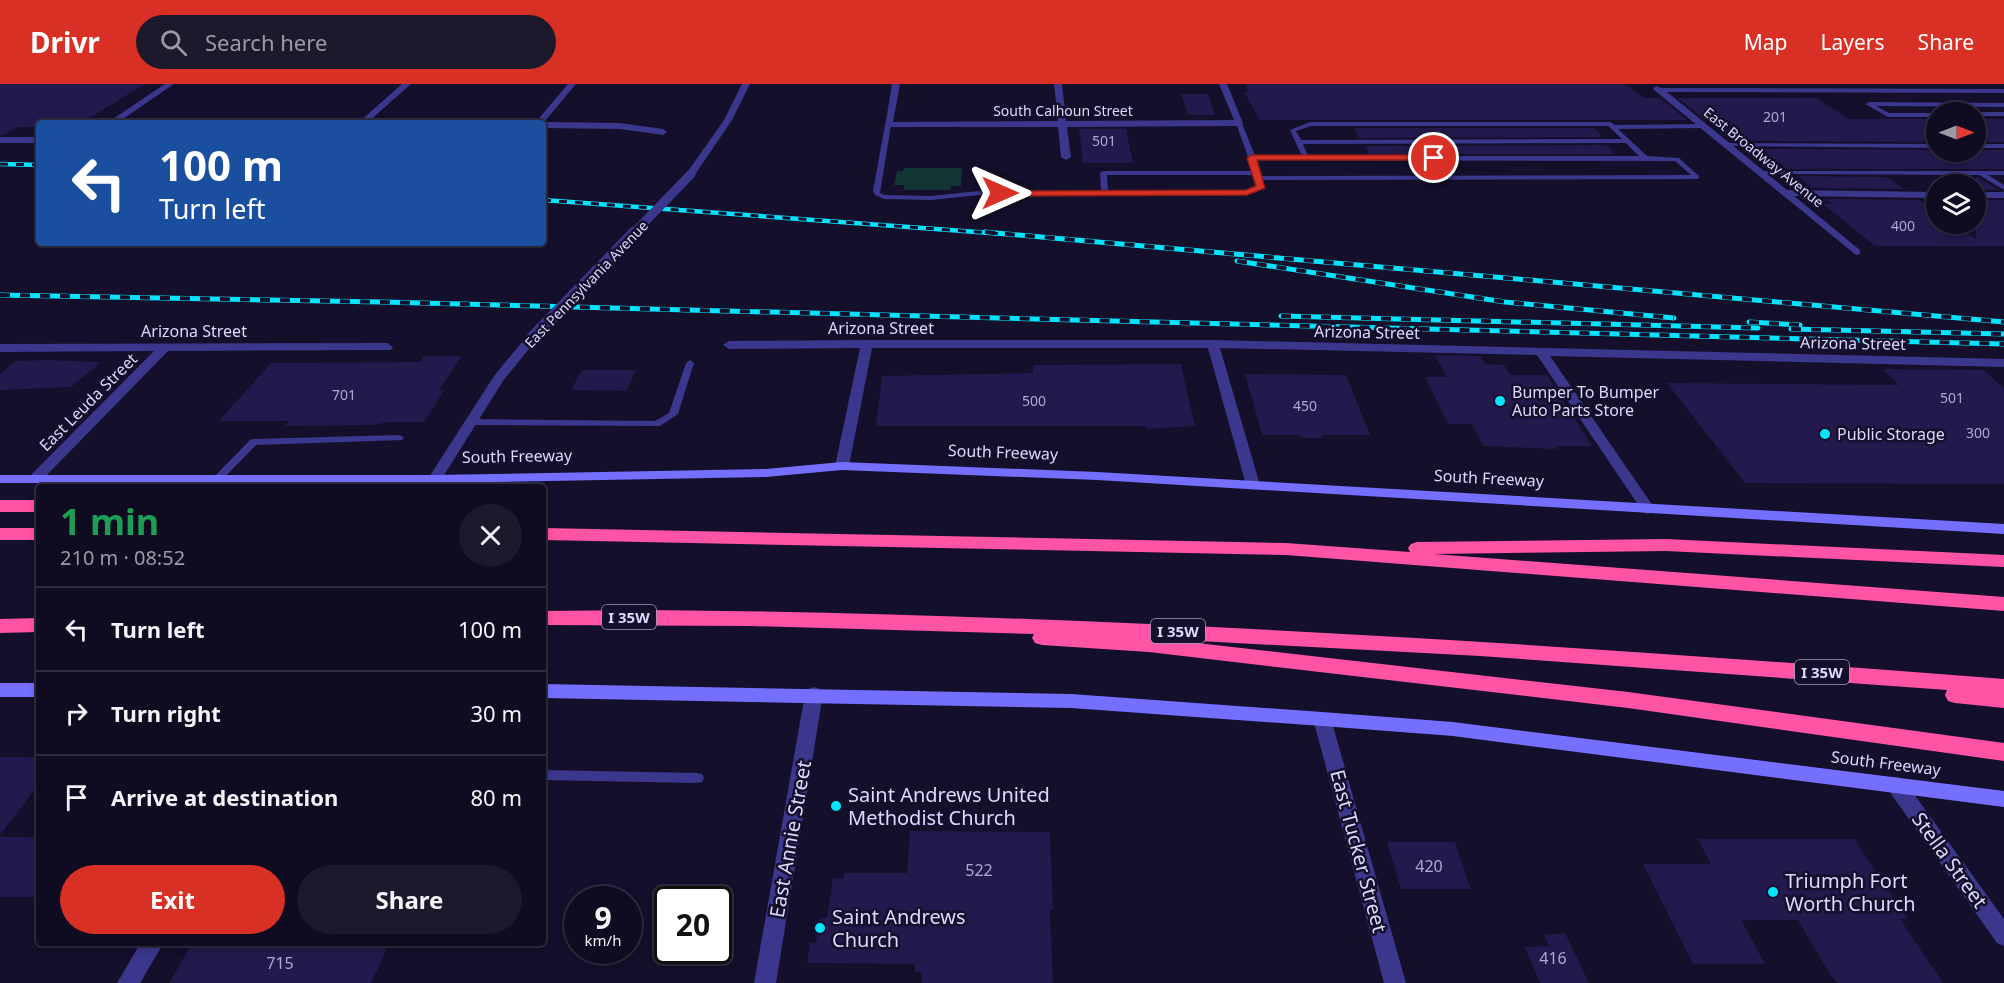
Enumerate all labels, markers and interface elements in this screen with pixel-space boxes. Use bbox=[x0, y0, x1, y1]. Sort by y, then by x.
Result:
search box bbox=[136, 15, 556, 69]
text: Drivr bbox=[30, 23, 100, 61]
icon: search bbox=[157, 26, 190, 59]
text: Search here bbox=[205, 27, 327, 57]
text: Map bbox=[1744, 28, 1788, 56]
text: Layers bbox=[1821, 28, 1885, 56]
text: Share bbox=[1918, 28, 1974, 56]
street label: South Calhoun Street bbox=[993, 101, 1133, 120]
north arrow bbox=[1926, 102, 1986, 162]
map controls bbox=[1926, 102, 1986, 234]
street label: East Broadway Avenue bbox=[1700, 103, 1828, 211]
house number: 201 bbox=[1763, 107, 1787, 126]
house number: 501 bbox=[1092, 131, 1116, 150]
pin bbox=[1408, 132, 1459, 183]
text: 100 m bbox=[159, 136, 283, 193]
icon: arrive bbox=[1417, 141, 1450, 174]
icon: left bbox=[60, 144, 138, 222]
position arrow bbox=[968, 161, 1032, 225]
button: layers bbox=[1926, 174, 1986, 234]
text: Turn left bbox=[159, 190, 265, 227]
street label: East Pennsylvania Avenue bbox=[520, 216, 652, 352]
house number: 400 bbox=[1891, 216, 1915, 235]
street label: Arizona Street bbox=[828, 317, 934, 339]
street label: Arizona Street bbox=[141, 320, 247, 342]
street label: Arizona Street bbox=[1314, 320, 1420, 344]
street label: Arizona Street bbox=[1800, 331, 1906, 355]
street label: East Leuda Street bbox=[34, 348, 142, 456]
place label: Bumper To Bumper Auto Parts Store bbox=[1512, 381, 1660, 421]
house number: 701 bbox=[332, 385, 356, 404]
house number: 501 bbox=[1940, 388, 1964, 407]
house number: 500 bbox=[1022, 391, 1046, 410]
marker: Bumper To Bumper Auto Parts Store bbox=[1493, 394, 1507, 408]
house number: 450 bbox=[1293, 396, 1317, 415]
place label: Public Storage bbox=[1837, 423, 1945, 445]
house number: 300 bbox=[1966, 423, 1990, 442]
marker: Public Storage bbox=[1818, 427, 1832, 441]
street label: South Freeway bbox=[948, 439, 1059, 465]
street label: South Freeway bbox=[462, 444, 573, 468]
street label: South Freeway bbox=[1433, 464, 1545, 492]
text: 1 min bbox=[60, 497, 159, 546]
button: close bbox=[459, 504, 522, 567]
text: 210 m · 08:52 bbox=[60, 544, 185, 571]
road number: I 35W bbox=[602, 605, 656, 629]
icon: left bbox=[60, 613, 93, 646]
text: Turn left bbox=[111, 614, 205, 644]
text: 100 m bbox=[458, 614, 522, 644]
road number: I 35W bbox=[1151, 619, 1205, 643]
road number: I 35W bbox=[1795, 660, 1849, 684]
icon: right bbox=[60, 697, 93, 730]
text: Turn right bbox=[111, 698, 221, 728]
text: 30 m bbox=[471, 698, 522, 728]
street label: South Freeway bbox=[1830, 745, 1943, 781]
street label: East Annie Street bbox=[763, 758, 817, 920]
street label: East Tucker Street bbox=[1324, 767, 1394, 935]
icon: arrive bbox=[60, 781, 93, 814]
place label: Saint Andrews United Methodist Church bbox=[848, 781, 1050, 831]
text: Arrive at destination bbox=[111, 782, 338, 812]
text: 80 m bbox=[471, 782, 522, 812]
marker: Saint Andrews United Methodist Church bbox=[829, 799, 843, 813]
street label: Stella Street bbox=[1906, 807, 1994, 913]
house number: 420 bbox=[1415, 855, 1443, 877]
house number: 522 bbox=[965, 859, 993, 881]
button: Exit bbox=[60, 865, 285, 934]
button: Share bbox=[297, 865, 522, 934]
place label: Triumph Fort Worth Church bbox=[1785, 867, 1916, 917]
marker: Triumph Fort Worth Church bbox=[1766, 885, 1780, 899]
speed limit sign: 20 bbox=[654, 886, 732, 964]
text: 9 bbox=[594, 897, 612, 938]
place label: Saint Andrews Church bbox=[832, 903, 966, 953]
marker: Saint Andrews Church bbox=[813, 921, 827, 935]
text: km/h bbox=[585, 930, 621, 950]
house number: 416 bbox=[1539, 947, 1567, 969]
house number: 715 bbox=[266, 952, 294, 974]

